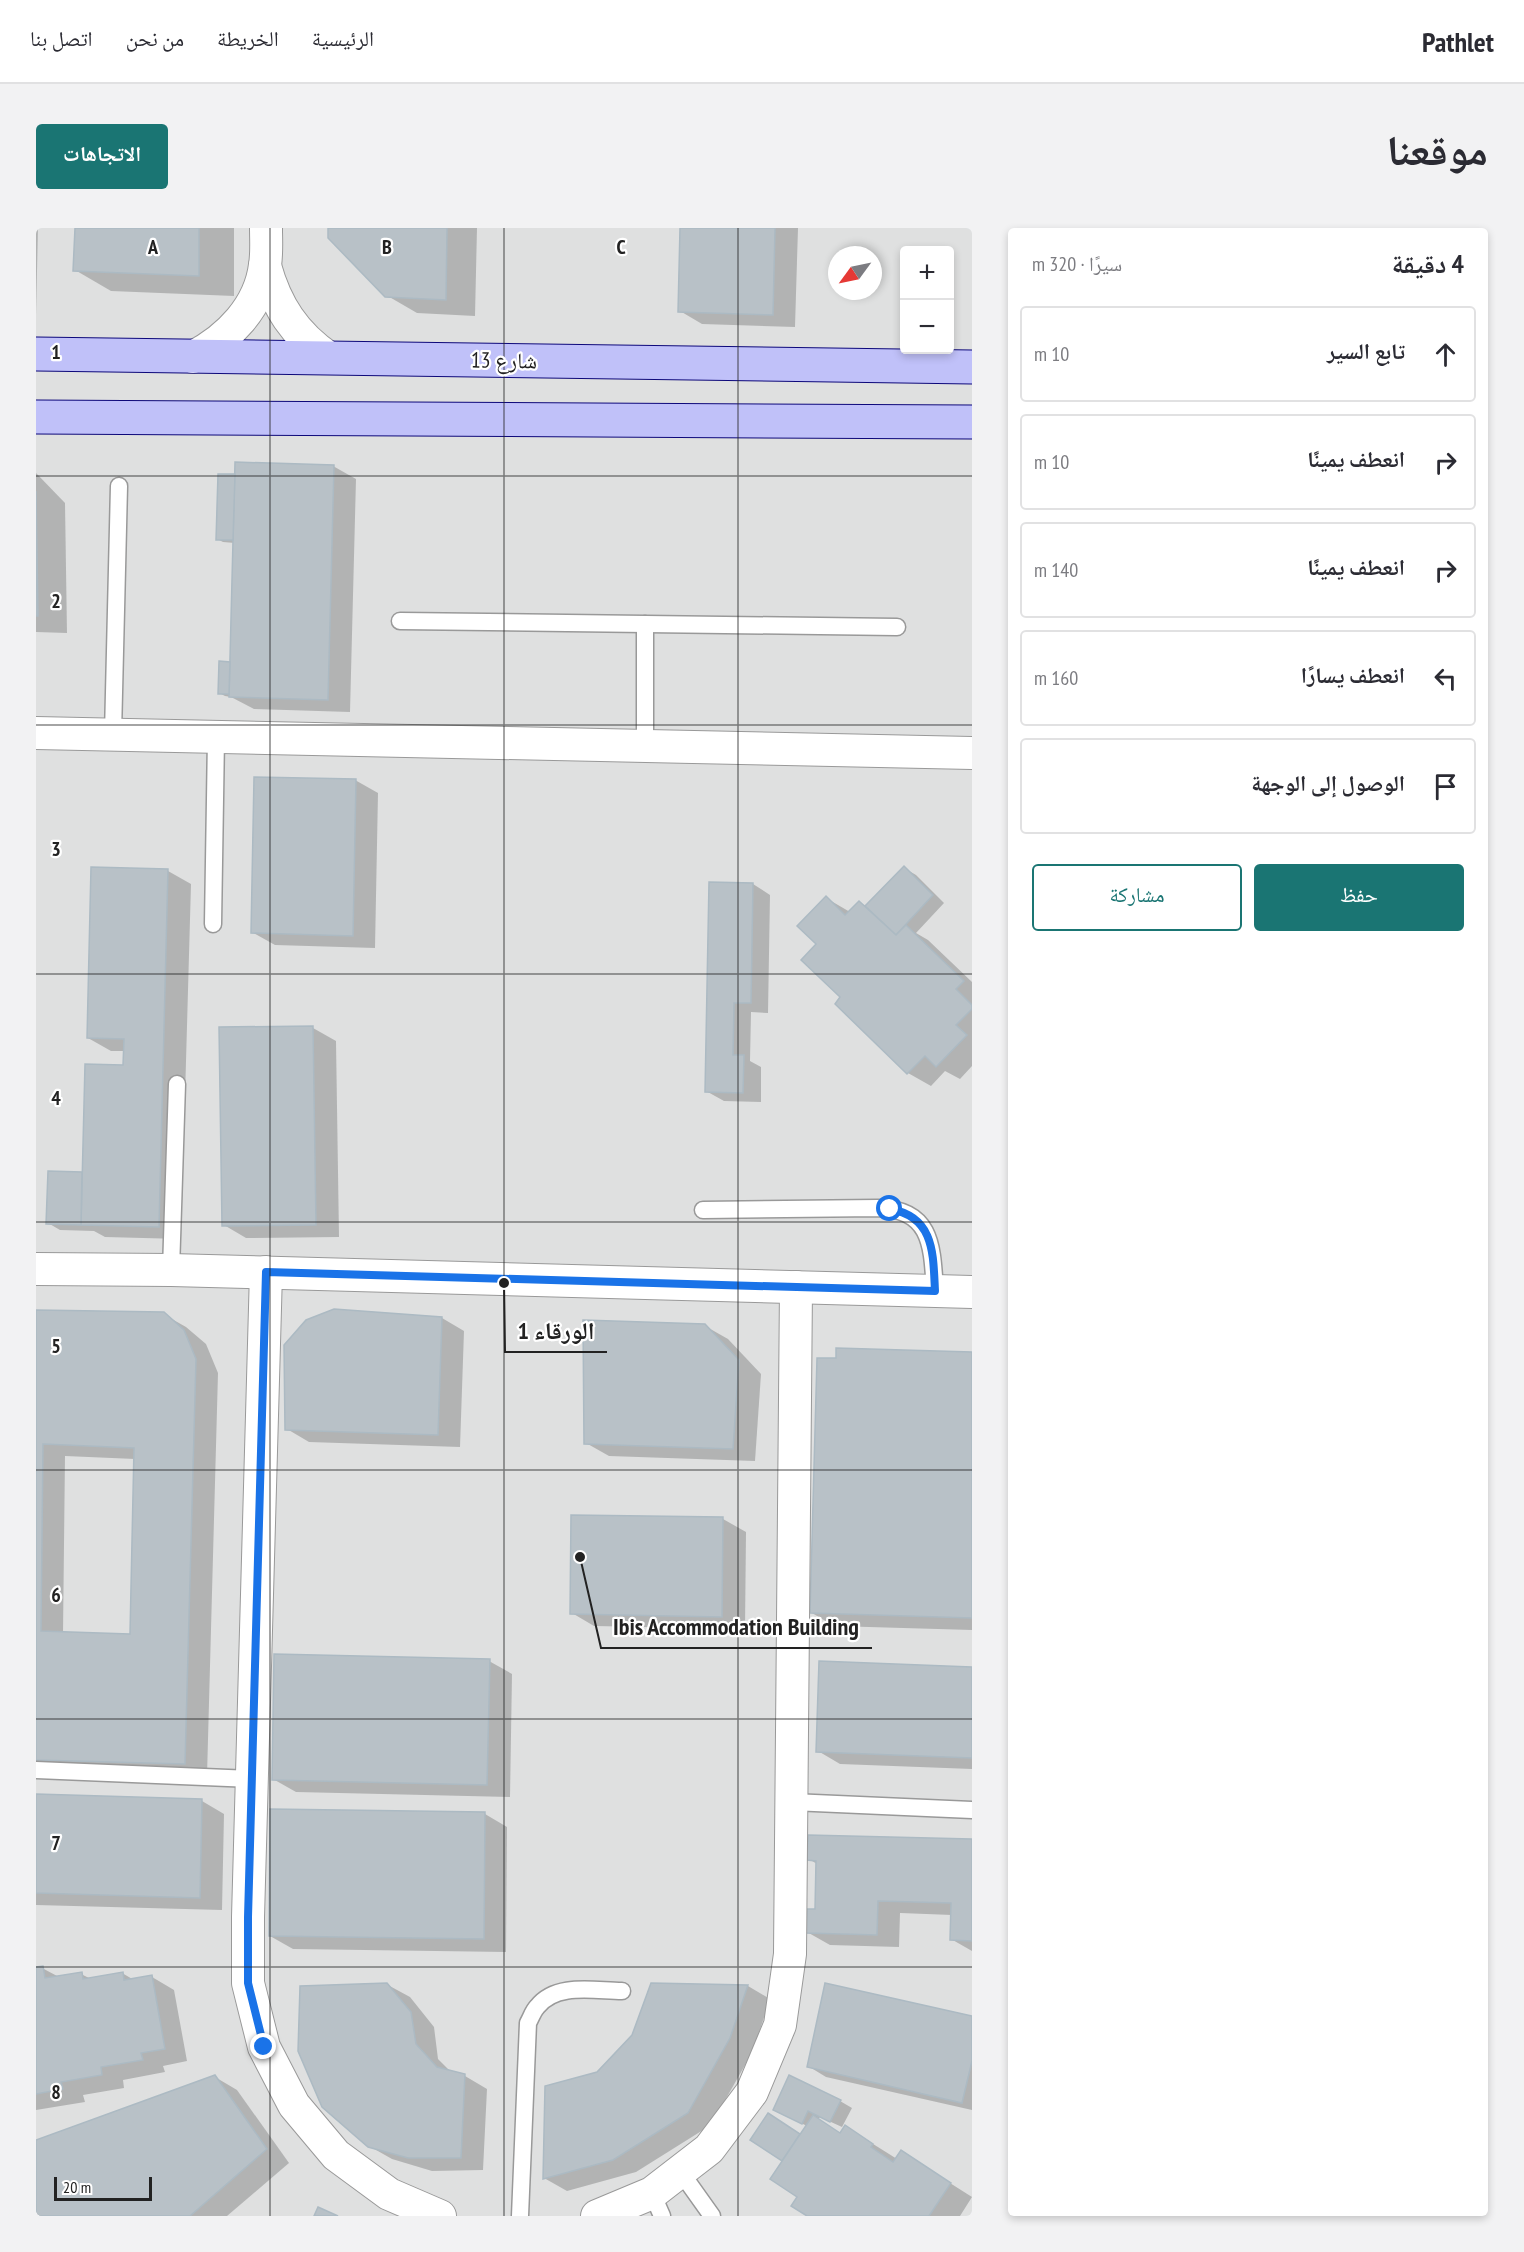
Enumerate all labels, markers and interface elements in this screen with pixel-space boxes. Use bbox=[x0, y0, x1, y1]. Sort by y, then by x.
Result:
text: Pathlet bbox=[1422, 23, 1494, 60]
text: اتصل بنا bbox=[30, 25, 93, 52]
text: من نحن bbox=[126, 25, 184, 52]
text: الخريطة bbox=[217, 25, 279, 52]
text: الرئيسية bbox=[312, 25, 374, 52]
text: موقعنا bbox=[1387, 122, 1488, 177]
button: الاتجاهات bbox=[36, 124, 168, 189]
text: A bbox=[147, 234, 159, 260]
text: B bbox=[382, 234, 392, 260]
text: C bbox=[616, 234, 626, 260]
north arrow bbox=[828, 246, 882, 300]
map controls bbox=[900, 246, 954, 354]
button: + bbox=[900, 246, 954, 300]
text: 4 دقيقة bbox=[1392, 247, 1464, 280]
text: سيرًا · 320 m bbox=[1032, 251, 1122, 277]
button: − bbox=[900, 300, 954, 354]
text: تابع السير bbox=[1327, 337, 1405, 365]
icon: ahead bbox=[1429, 338, 1462, 371]
text: 1 bbox=[51, 339, 61, 365]
text: 10 m bbox=[1034, 341, 1069, 367]
street label: شارع 13 bbox=[471, 345, 537, 375]
text: انعطف يمينًا bbox=[1307, 445, 1405, 473]
icon: right bbox=[1429, 446, 1462, 479]
text: 10 m bbox=[1034, 449, 1069, 475]
text: انعطف يمينًا bbox=[1307, 553, 1405, 581]
icon: right bbox=[1429, 554, 1462, 587]
text: 140 m bbox=[1034, 557, 1078, 583]
text: 2 bbox=[51, 588, 61, 614]
text: انعطف يسارًا bbox=[1301, 661, 1405, 689]
icon: left bbox=[1429, 662, 1462, 695]
text: 160 m bbox=[1034, 665, 1078, 691]
text: الوصول إلى الوجهة bbox=[1251, 769, 1405, 797]
icon: arrive bbox=[1429, 770, 1462, 803]
text: 3 bbox=[51, 836, 61, 862]
button: مشاركة bbox=[1032, 864, 1242, 931]
button: حفظ bbox=[1254, 864, 1464, 931]
text: 4 bbox=[51, 1085, 61, 1111]
route start bbox=[876, 1195, 902, 1221]
callout: الورقاء 1 bbox=[505, 1310, 607, 1352]
text: الورقاء 1 bbox=[517, 1315, 595, 1346]
text: 5 bbox=[51, 1333, 61, 1359]
text: 6 bbox=[51, 1582, 61, 1608]
callout: Ibis Accommodation Building bbox=[601, 1606, 872, 1648]
text: Ibis Accommodation Building bbox=[613, 1611, 859, 1642]
text: 7 bbox=[51, 1830, 61, 1856]
route end bbox=[250, 2033, 276, 2059]
text: 8 bbox=[51, 2079, 61, 2105]
scale bar bbox=[54, 2174, 152, 2202]
text: 20 m bbox=[63, 2177, 91, 2197]

